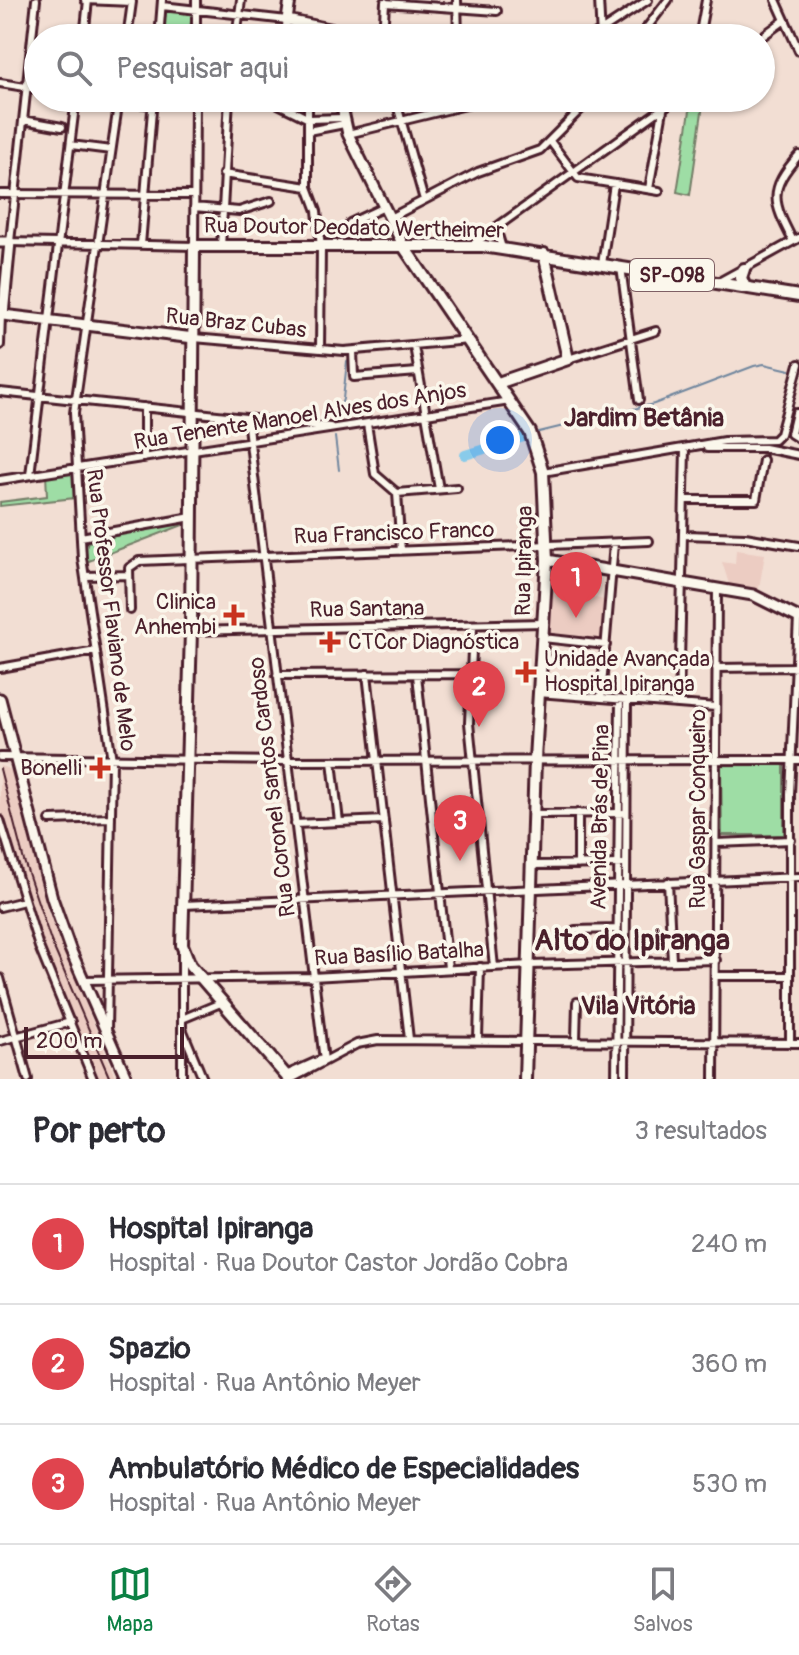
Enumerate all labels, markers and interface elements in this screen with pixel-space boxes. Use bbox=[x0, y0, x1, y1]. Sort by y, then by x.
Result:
search box bbox=[24, 24, 775, 112]
icon: search bbox=[52, 46, 96, 90]
text: Pesquisar aqui bbox=[116, 50, 288, 87]
street label: Rua Doutor Deodato Wertheimer bbox=[204, 211, 504, 245]
road number: SP-098 bbox=[630, 259, 714, 291]
street label: Rua Braz Cubas bbox=[164, 302, 308, 344]
street label: Rua Tenente Manoel Alves dos Anjos bbox=[132, 376, 468, 456]
district label: Jardim Betânia bbox=[564, 402, 724, 434]
your location bbox=[480, 420, 520, 460]
street label: Rua Professor Flaviano de Melo bbox=[80, 467, 142, 753]
street label: Rua Ipiranga bbox=[509, 506, 539, 616]
street label: Rua Francisco Franco bbox=[293, 515, 495, 550]
pin: 1 bbox=[550, 552, 602, 618]
place label: Clinica Anhembi bbox=[134, 588, 216, 641]
street label: Rua Santana bbox=[309, 594, 425, 624]
marker: Clinica Anhembi bbox=[223, 604, 245, 626]
place label: CTCor Diagnóstica bbox=[348, 628, 519, 656]
marker: CTCor Diagnóstica bbox=[319, 631, 341, 653]
place label: Unidade Avançada Hospital Ipiranga bbox=[544, 645, 710, 698]
street label: Rua Coronel Santos Cardoso bbox=[242, 655, 302, 918]
pin: 2 bbox=[453, 661, 505, 727]
marker: Unidade Avançada Hospital Ipiranga bbox=[515, 661, 537, 683]
street label: Rua Gaspar Conqueiro bbox=[684, 709, 712, 909]
street label: Avenida Brás de Pina bbox=[584, 724, 616, 910]
place label: Bonelli bbox=[20, 754, 82, 782]
marker: Bonelli bbox=[89, 757, 111, 779]
pin: 3 bbox=[434, 795, 486, 861]
district label: Alto do Ipiranga bbox=[534, 922, 730, 959]
street label: Rua Basílio Batalha bbox=[313, 936, 485, 972]
district label: Vila Vitória bbox=[580, 990, 696, 1022]
scale bar bbox=[24, 1023, 184, 1059]
text: 200 m bbox=[36, 1027, 103, 1055]
text: Por perto bbox=[32, 1110, 165, 1153]
text: 3 resultados bbox=[635, 1115, 767, 1147]
text: Hospital Ipiranga bbox=[108, 1210, 313, 1247]
text: 1 bbox=[53, 1228, 63, 1260]
text: 240 m bbox=[691, 1228, 767, 1260]
text: Hospital · Rua Doutor Castor Jordão Cobra bbox=[108, 1247, 568, 1279]
text: Spazio bbox=[108, 1330, 191, 1367]
text: 2 bbox=[51, 1348, 65, 1380]
text: 360 m bbox=[691, 1348, 767, 1380]
text: Hospital · Rua Antônio Meyer bbox=[108, 1367, 421, 1399]
text: Ambulatório Médico de Especialidades bbox=[108, 1450, 579, 1487]
text: 3 bbox=[51, 1468, 65, 1500]
text: 530 m bbox=[692, 1468, 767, 1500]
text: Hospital · Rua Antônio Meyer bbox=[108, 1487, 421, 1519]
tab: Mapa bbox=[106, 1562, 153, 1638]
tab: Rotas bbox=[366, 1562, 420, 1638]
tab: Salvos bbox=[633, 1562, 692, 1638]

